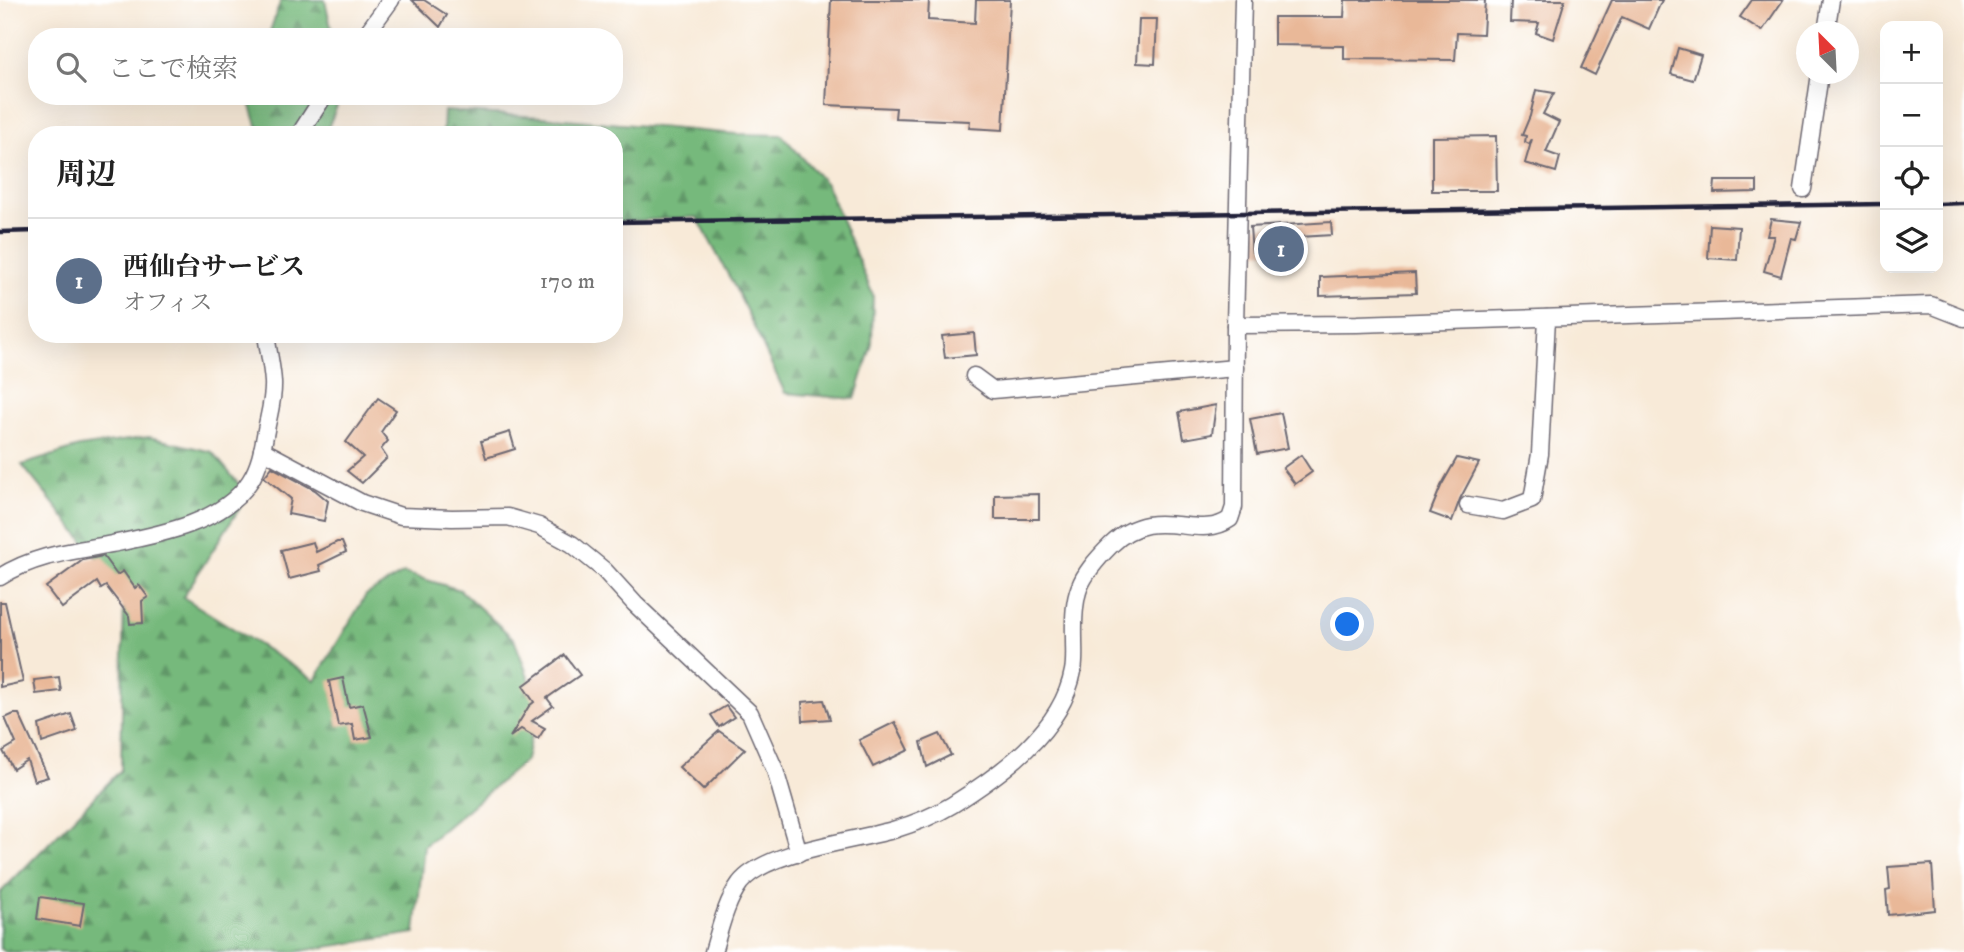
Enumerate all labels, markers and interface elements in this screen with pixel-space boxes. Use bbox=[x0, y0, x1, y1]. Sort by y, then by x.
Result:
north arrow bbox=[1796, 21, 1859, 84]
map controls bbox=[1880, 21, 1943, 273]
button: + bbox=[1880, 21, 1943, 84]
search box bbox=[28, 28, 623, 105]
icon: search bbox=[52, 48, 90, 86]
text: ここで検索 bbox=[108, 53, 238, 86]
button: − bbox=[1880, 84, 1943, 147]
button: locate bbox=[1880, 147, 1943, 210]
text: 周辺 bbox=[56, 157, 116, 194]
button: layers bbox=[1880, 210, 1943, 273]
pin: 1 bbox=[1258, 223, 1304, 275]
text: 西仙台サービス bbox=[123, 251, 305, 284]
text: 1 bbox=[75, 267, 83, 296]
text: 170 m bbox=[540, 267, 595, 296]
text: オフィス bbox=[123, 289, 212, 318]
your location bbox=[1330, 607, 1364, 641]

